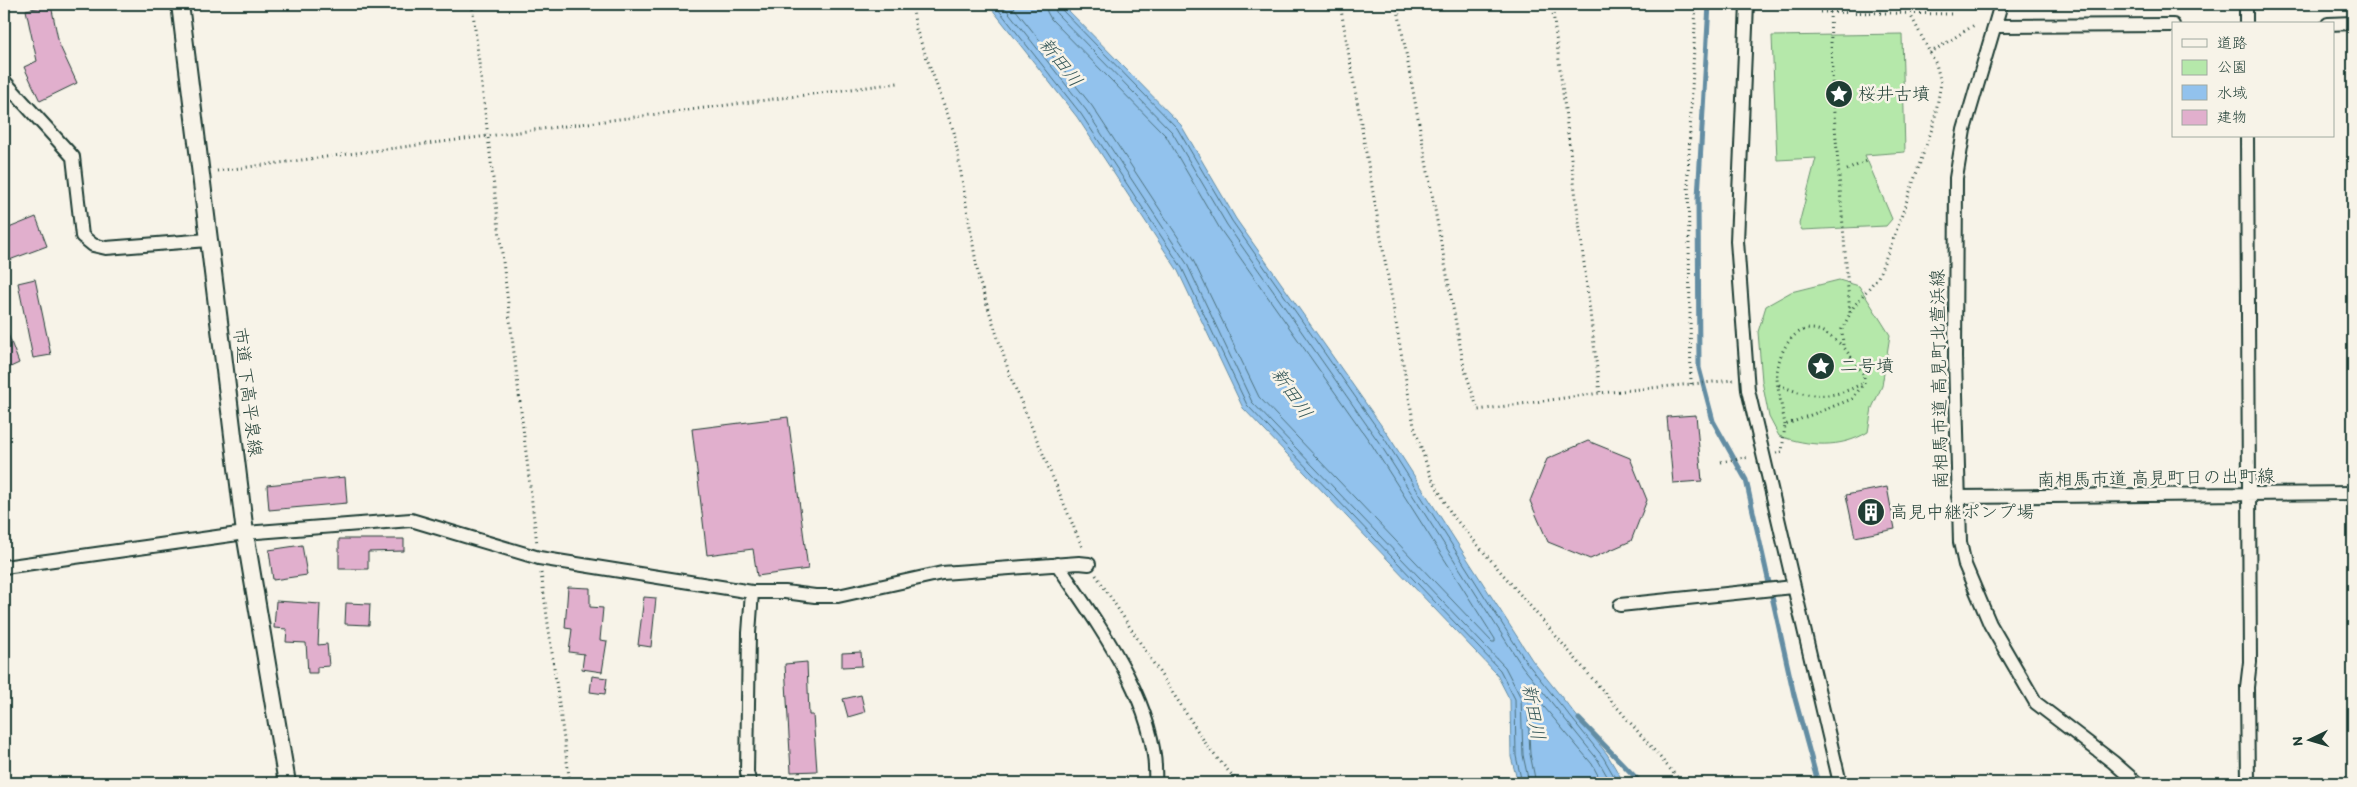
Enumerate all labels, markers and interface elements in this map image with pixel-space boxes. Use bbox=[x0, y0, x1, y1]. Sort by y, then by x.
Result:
legend bbox=[2172, 22, 2334, 138]
water label: 新田川 bbox=[1034, 32, 1088, 92]
text: 道路 bbox=[2217, 34, 2247, 52]
text: 公園 bbox=[2217, 58, 2247, 76]
place icon: 桜井古墳 bbox=[1824, 79, 1854, 109]
place label: 桜井古墳 bbox=[1858, 83, 1930, 105]
text: 水域 bbox=[2217, 84, 2247, 102]
text: 建物 bbox=[2217, 108, 2247, 126]
street label: 南相馬市道 高見町北萱浜線 bbox=[1926, 269, 1952, 489]
street label: 市道 下高平泉線 bbox=[229, 326, 267, 458]
place icon: 二号墳 bbox=[1806, 351, 1836, 381]
place label: 二号墳 bbox=[1840, 355, 1894, 377]
water label: 新田川 bbox=[1267, 363, 1317, 423]
street label: 南相馬市道 高見町日の出町線 bbox=[2037, 465, 2275, 491]
building icon: 高見中継ポンプ場 bbox=[1856, 497, 1886, 527]
place label: 高見中継ポンプ場 bbox=[1890, 501, 2034, 523]
water label: 新田川 bbox=[1518, 682, 1550, 742]
north arrow bbox=[2284, 714, 2334, 764]
text: N bbox=[2289, 736, 2306, 747]

